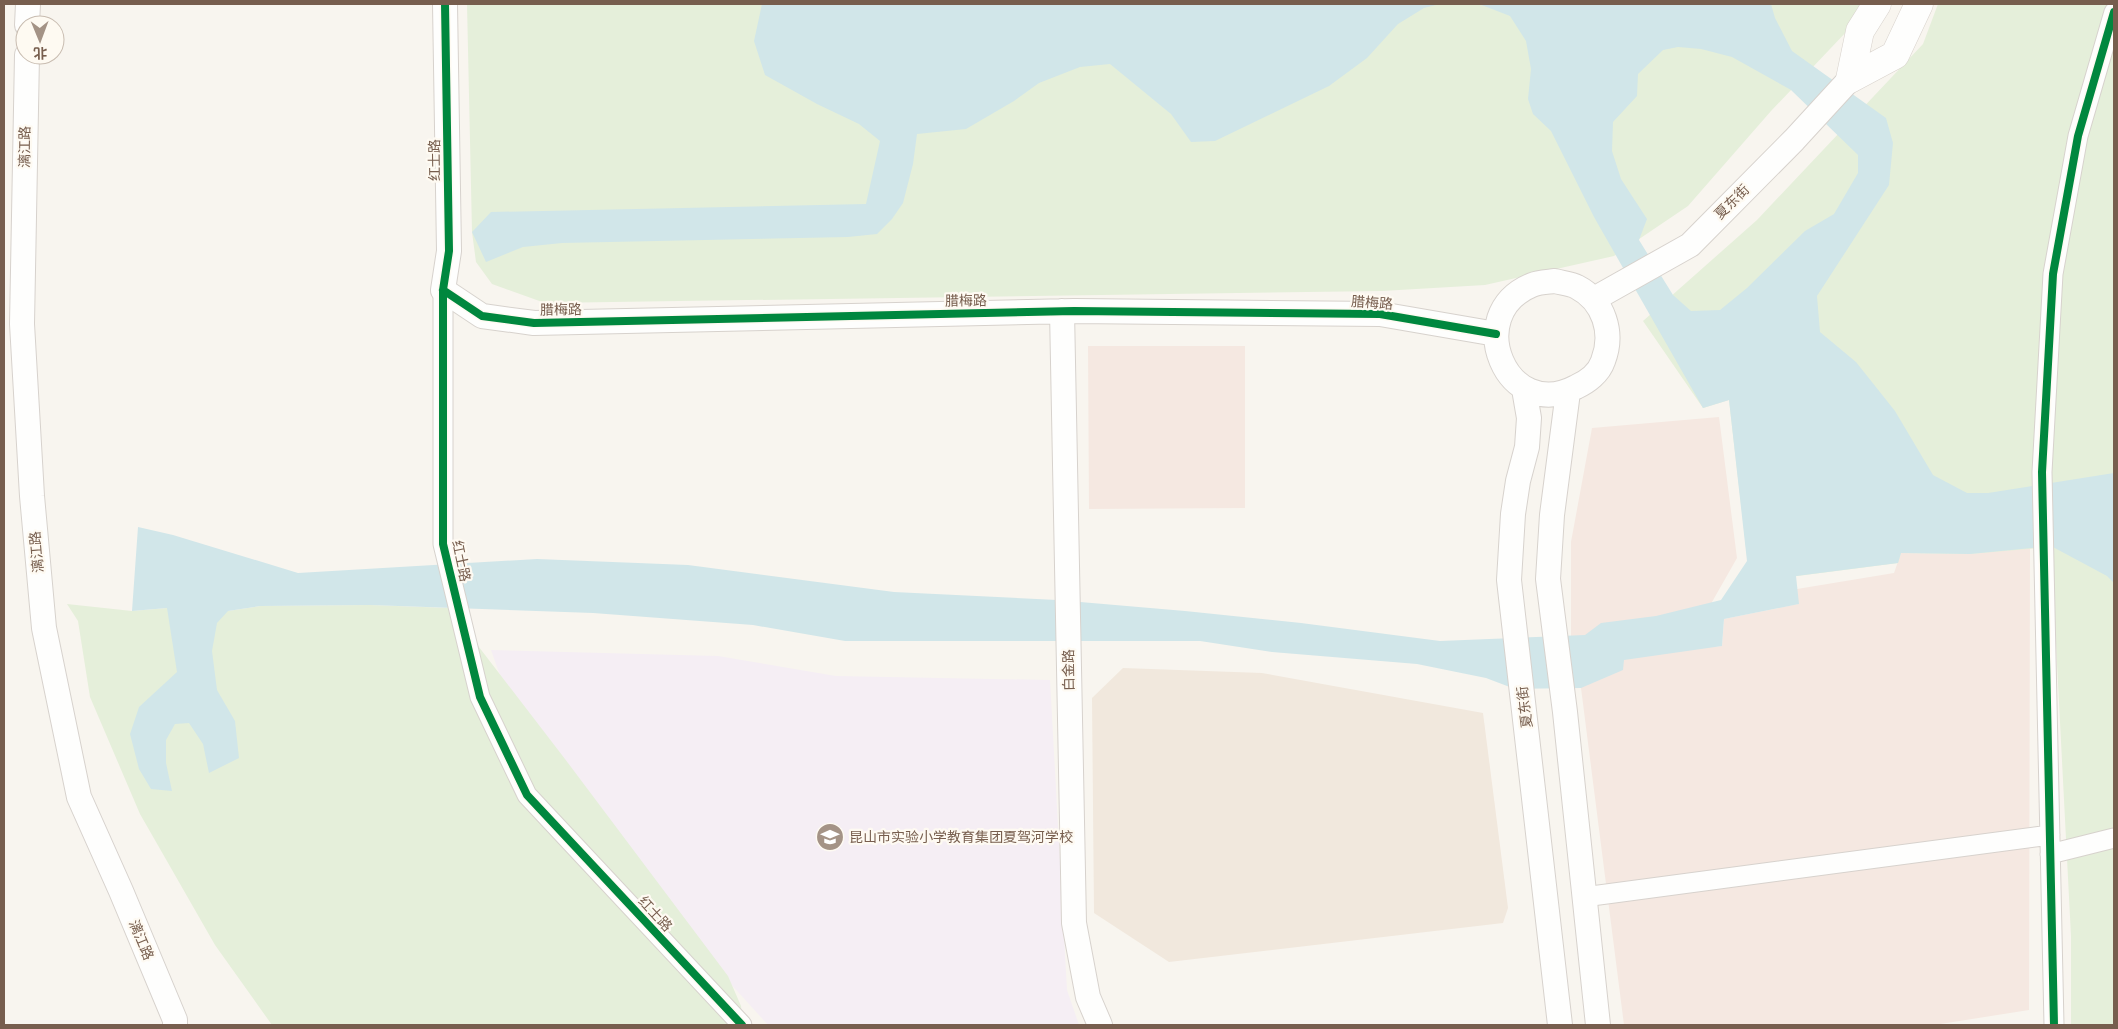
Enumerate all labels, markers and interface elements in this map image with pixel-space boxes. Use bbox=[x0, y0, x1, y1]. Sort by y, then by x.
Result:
north arrow bbox=[15, 15, 65, 65]
text: 北 bbox=[33, 44, 47, 61]
street label: 漓江路 bbox=[16, 126, 34, 168]
street label: 红士路 bbox=[426, 139, 444, 181]
street label: 夏东街 bbox=[1711, 181, 1753, 223]
street label: 腊梅路 bbox=[945, 292, 987, 310]
street label: 腊梅路 bbox=[1350, 293, 1394, 313]
street label: 腊梅路 bbox=[540, 301, 582, 319]
street label: 漓江路 bbox=[27, 530, 47, 574]
street label: 红士路 bbox=[448, 539, 474, 583]
street label: 白金路 bbox=[1060, 649, 1078, 691]
street label: 夏东街 bbox=[1514, 685, 1536, 729]
school or university icon: 昆山市实验小学教育集团夏驾河学校 bbox=[815, 822, 845, 852]
place label: 昆山市实验小学教育集团夏驾河学校 bbox=[849, 829, 1073, 846]
street label: 红士路 bbox=[634, 893, 676, 935]
street label: 漓江路 bbox=[125, 917, 157, 963]

